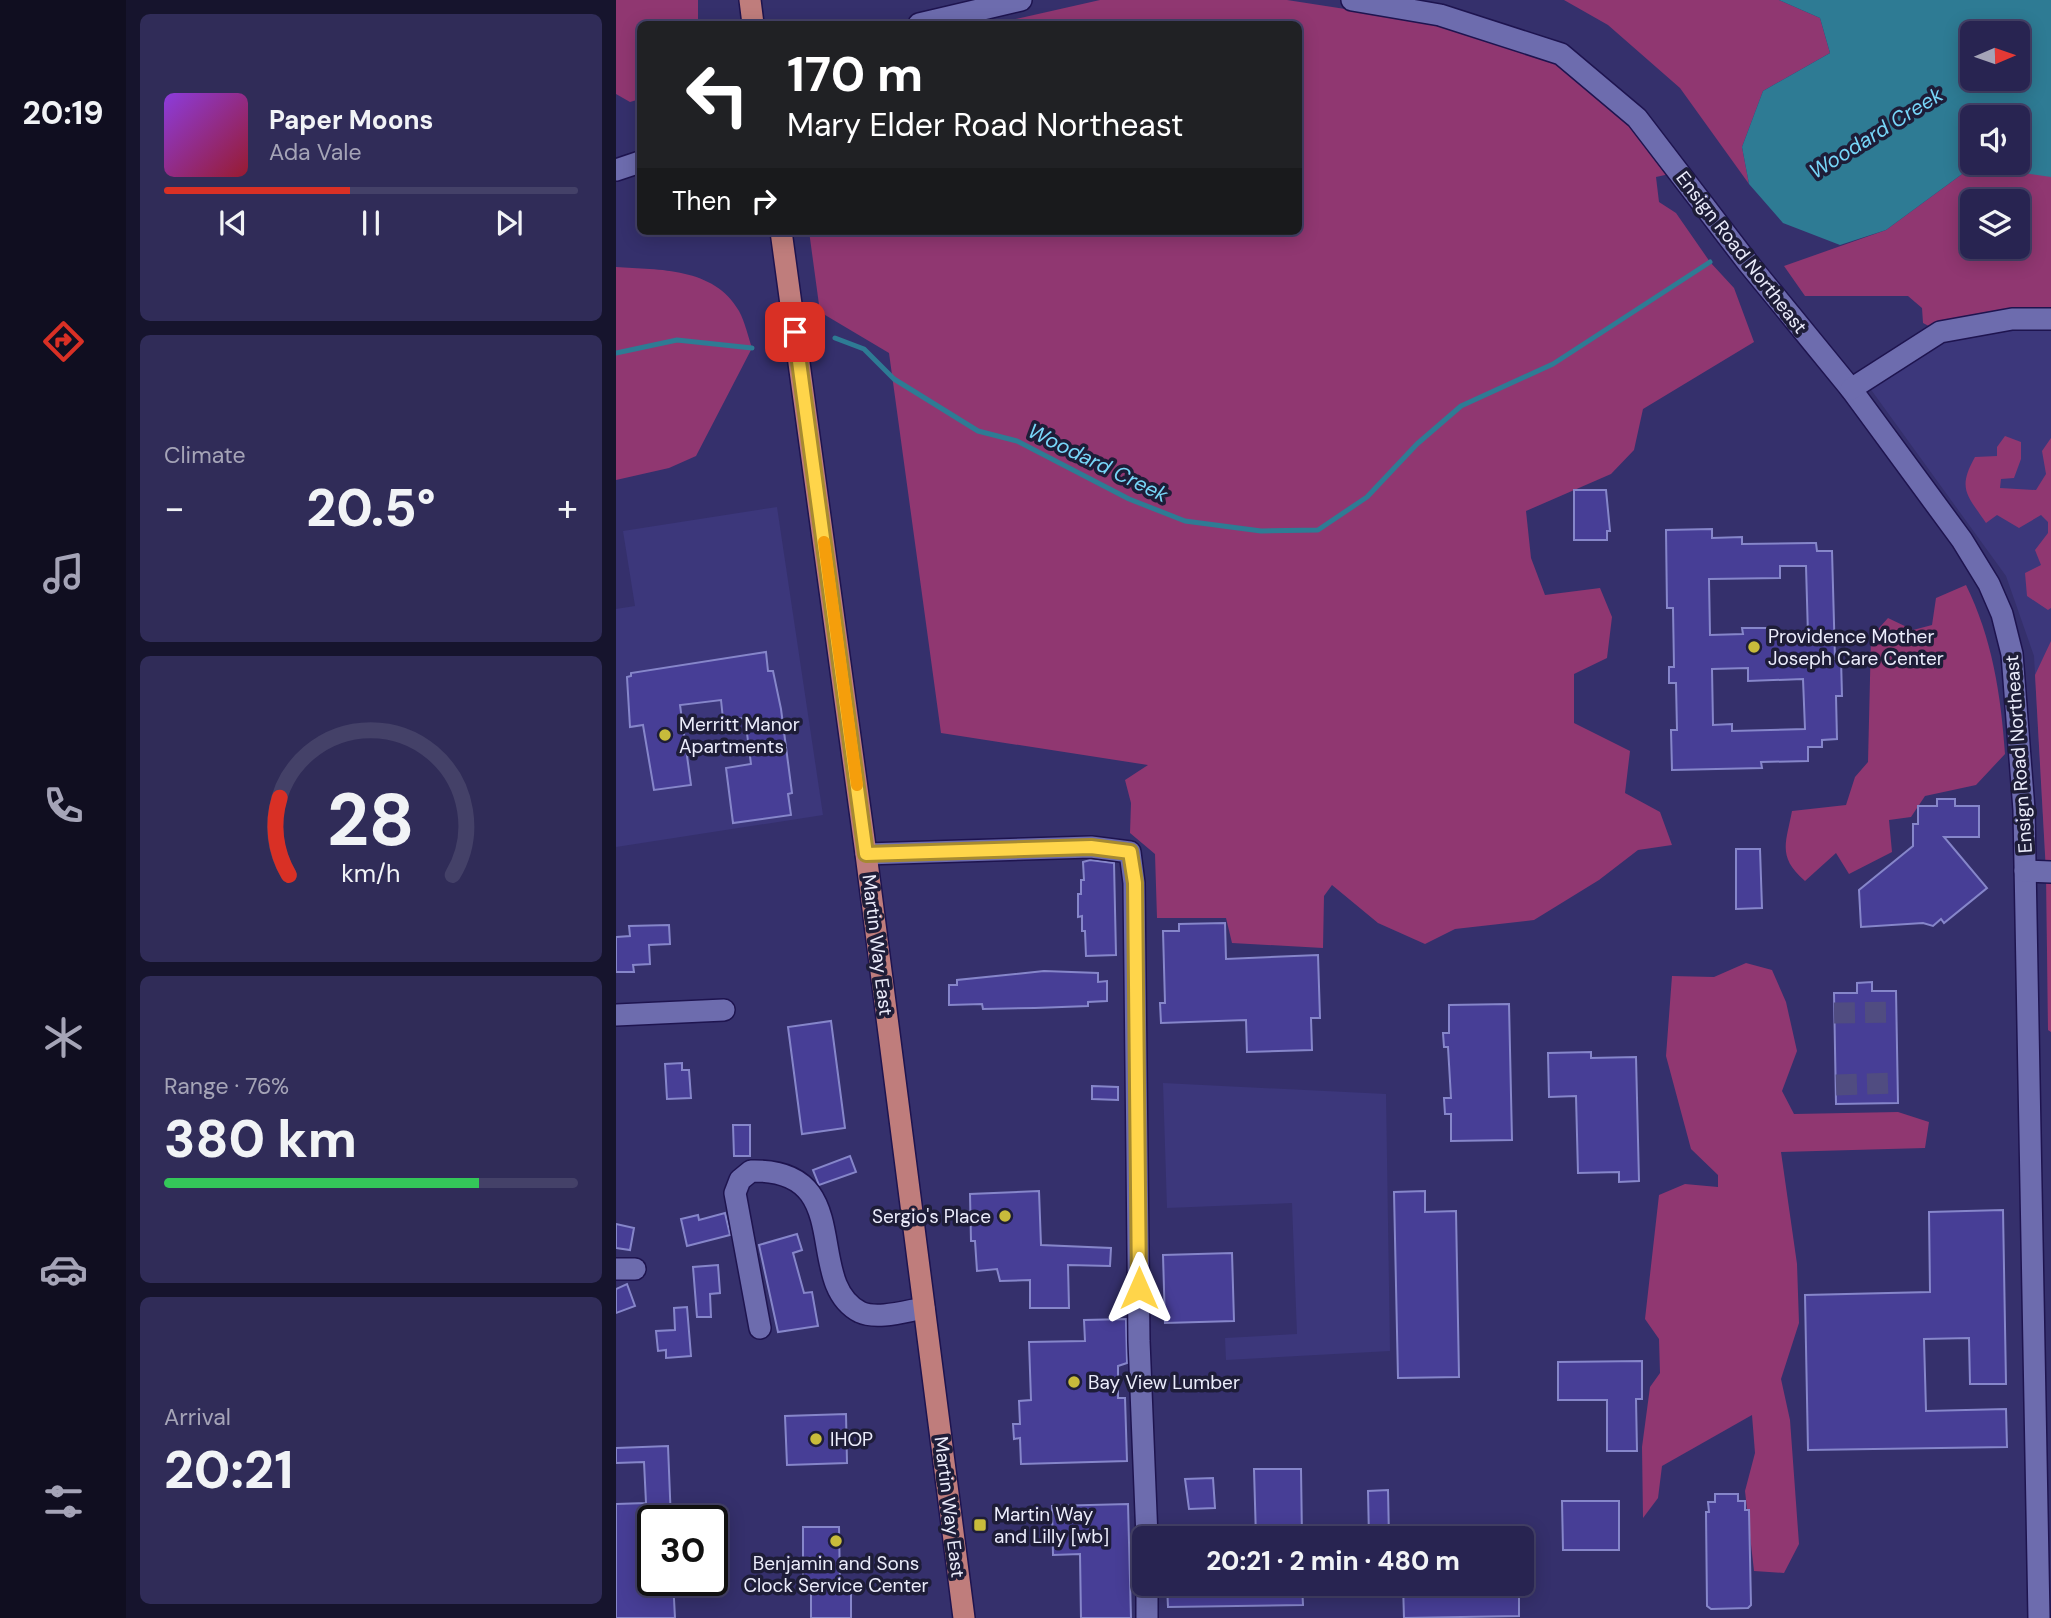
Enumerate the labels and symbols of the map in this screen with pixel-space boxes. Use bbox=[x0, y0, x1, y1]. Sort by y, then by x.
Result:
north arrow bbox=[1960, 21, 2030, 91]
water label: Woodard Creek bbox=[1804, 81, 1948, 185]
street label: Ensign Road Northeast bbox=[1670, 166, 1813, 338]
pin bbox=[765, 302, 825, 362]
water label: Woodard Creek bbox=[1023, 417, 1173, 509]
place label: Providence Mother Joseph Care Center bbox=[1768, 624, 1944, 671]
marker: Providence Mother Joseph Care Center bbox=[1746, 639, 1762, 655]
street label: Ensign Road Northeast bbox=[1999, 654, 2038, 854]
place label: Merritt Manor Apartments bbox=[679, 712, 800, 759]
marker: Merritt Manor Apartments bbox=[657, 727, 673, 743]
street label: Martin Way East bbox=[856, 873, 899, 1017]
place label: Sergio's Place bbox=[872, 1204, 991, 1229]
marker: Sergio's Place bbox=[997, 1208, 1013, 1224]
position arrow bbox=[1102, 1251, 1176, 1325]
place label: Bay View Lumber bbox=[1088, 1370, 1240, 1395]
marker: Bay View Lumber bbox=[1066, 1374, 1082, 1390]
place label: IHOP bbox=[830, 1427, 873, 1452]
marker: IHOP bbox=[808, 1431, 824, 1447]
street label: Martin Way East bbox=[928, 1435, 971, 1579]
place label: Martin Way and Lilly [wb] bbox=[994, 1502, 1109, 1549]
speed limit sign: 30 bbox=[637, 1505, 728, 1596]
marker: Martin Way and Lilly [wb] bbox=[972, 1517, 988, 1533]
marker: Benjamin and Sons Clock Service Center bbox=[828, 1533, 844, 1549]
place label: Benjamin and Sons Clock Service Center bbox=[743, 1551, 929, 1598]

